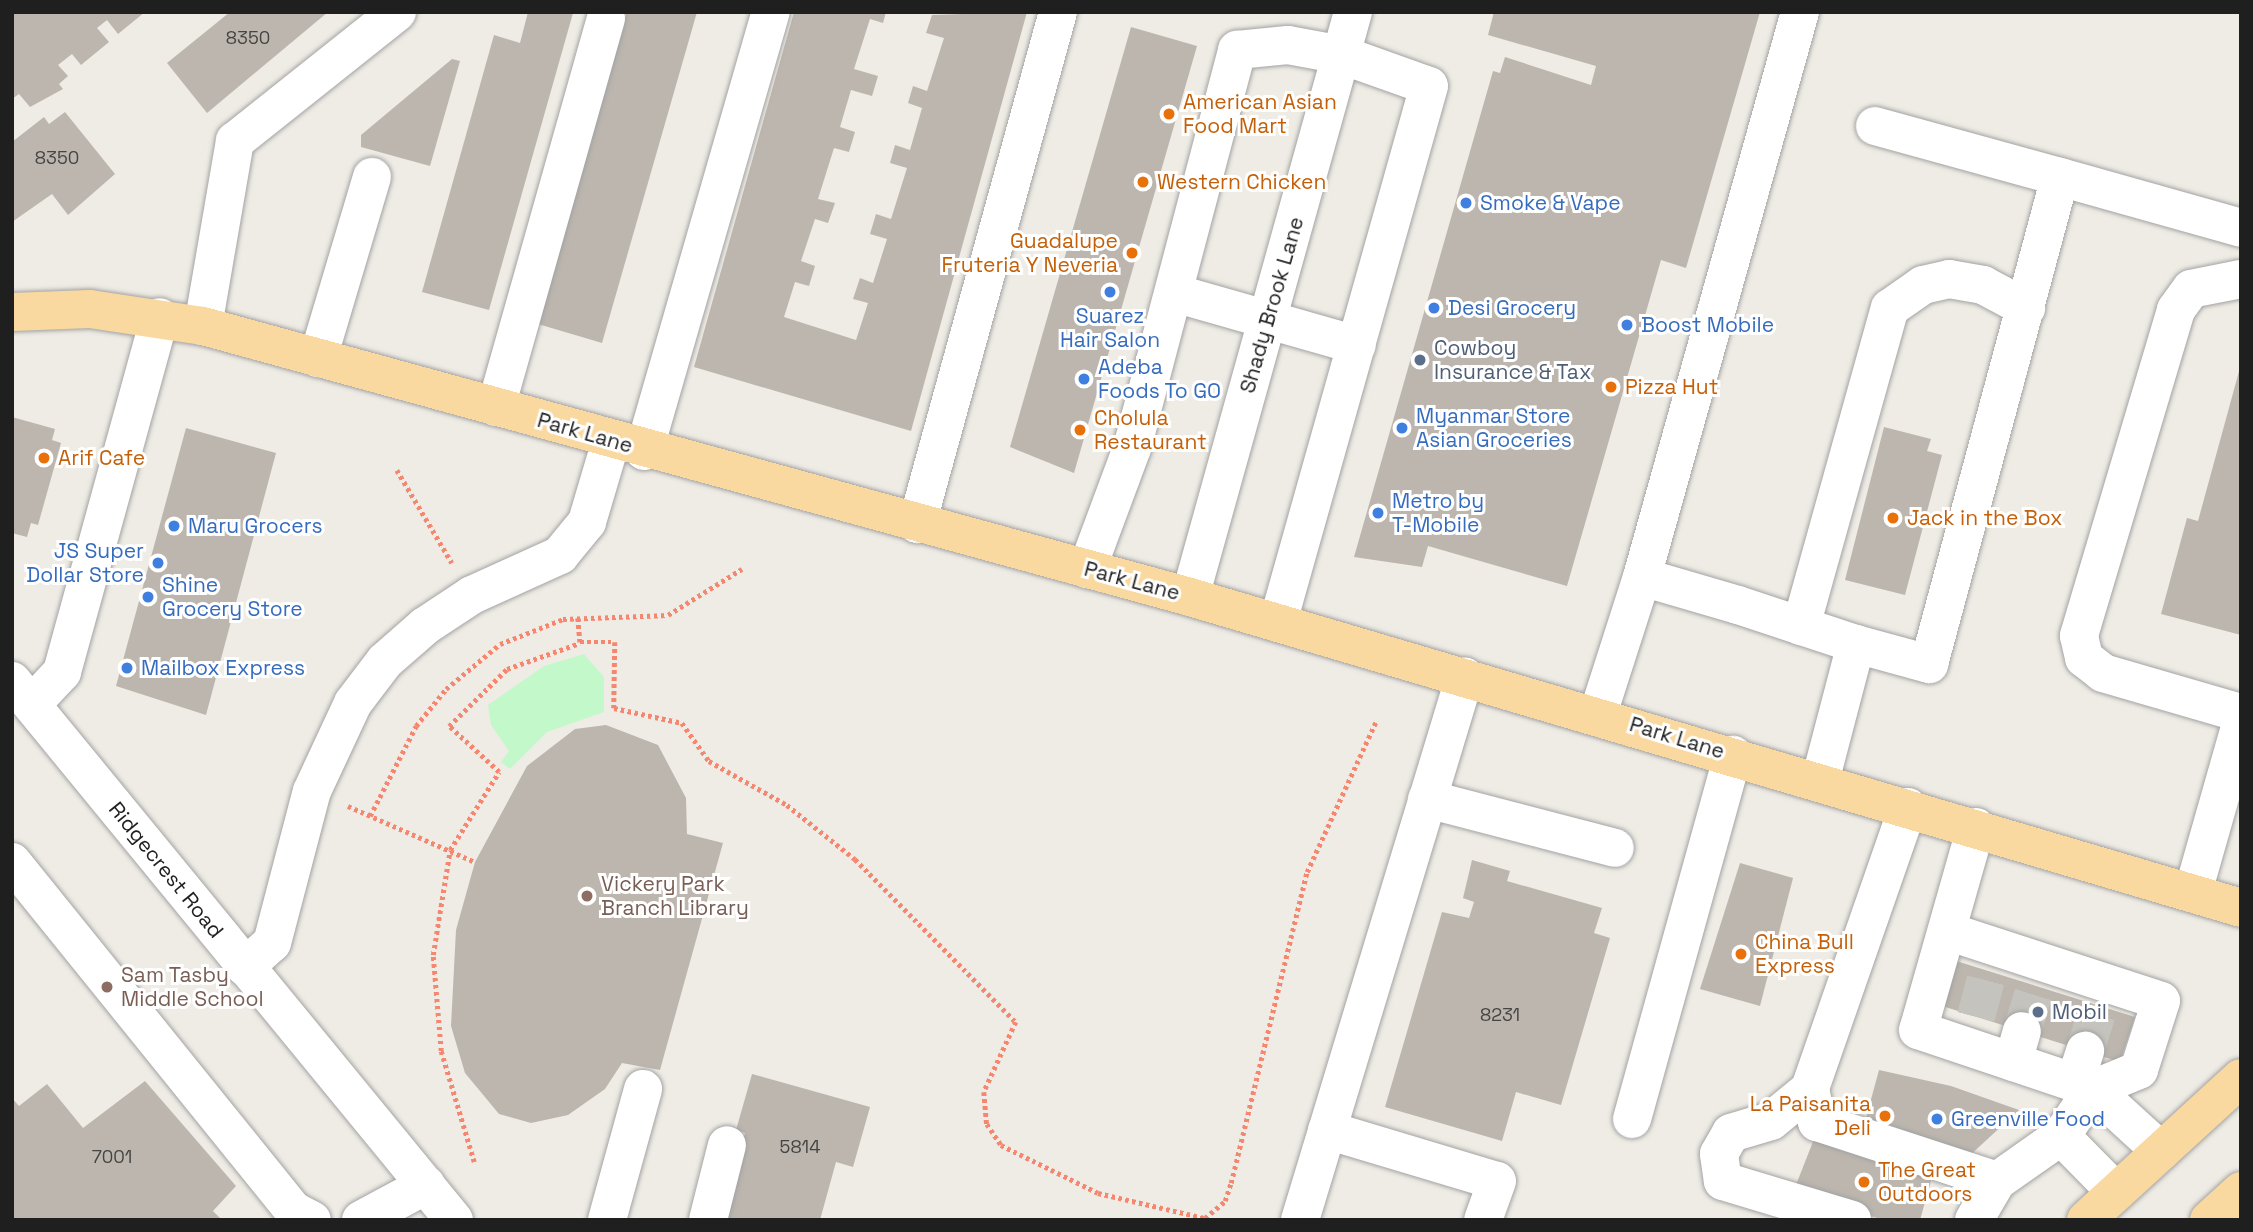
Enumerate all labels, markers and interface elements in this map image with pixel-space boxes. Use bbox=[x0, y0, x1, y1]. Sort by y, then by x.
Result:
house number: 8350 bbox=[226, 27, 270, 49]
place label: American Asian Food Mart bbox=[1183, 89, 1337, 139]
marker: American Asian Food Mart bbox=[1161, 106, 1177, 122]
house number: 8350 bbox=[35, 147, 79, 169]
place label: Western Chicken bbox=[1157, 169, 1326, 195]
marker: Western Chicken bbox=[1135, 174, 1151, 190]
place label: Smoke & Vape bbox=[1480, 190, 1621, 216]
marker: Smoke & Vape bbox=[1458, 195, 1474, 211]
street label: Shady Brook Lane bbox=[1235, 214, 1309, 396]
place label: Guadalupe Fruteria Y Neveria bbox=[941, 228, 1118, 278]
marker: Guadalupe Fruteria Y Neveria bbox=[1124, 245, 1140, 261]
marker: Suarez Hair Salon bbox=[1102, 284, 1118, 300]
place label: Desi Grocery bbox=[1448, 295, 1576, 321]
marker: Desi Grocery bbox=[1426, 300, 1442, 316]
place label: Suarez Hair Salon bbox=[1060, 303, 1160, 353]
place label: Boost Mobile bbox=[1641, 312, 1774, 338]
marker: Boost Mobile bbox=[1619, 317, 1635, 333]
place label: Cowboy Insurance & Tax bbox=[1434, 335, 1592, 385]
marker: Cowboy Insurance & Tax bbox=[1412, 352, 1428, 368]
place label: Adeba Foods To GO bbox=[1098, 354, 1222, 404]
marker: Adeba Foods To GO bbox=[1076, 371, 1092, 387]
place label: Pizza Hut bbox=[1625, 374, 1718, 400]
marker: Pizza Hut bbox=[1603, 379, 1619, 395]
place label: Myanmar Store Asian Groceries bbox=[1416, 403, 1572, 453]
place label: Cholula Restaurant bbox=[1094, 405, 1207, 455]
street label: Park Lane bbox=[534, 407, 636, 459]
marker: Myanmar Store Asian Groceries bbox=[1394, 420, 1410, 436]
marker: Cholula Restaurant bbox=[1072, 422, 1088, 438]
place label: Arif Cafe bbox=[58, 445, 145, 471]
marker: Arif Cafe bbox=[36, 450, 52, 466]
place label: Metro by T-Mobile bbox=[1392, 488, 1484, 538]
marker: Metro by T-Mobile bbox=[1370, 505, 1386, 521]
place label: Jack in the Box bbox=[1907, 505, 2062, 531]
marker: Jack in the Box bbox=[1885, 510, 1901, 526]
place label: Maru Grocers bbox=[188, 513, 323, 539]
marker: Maru Grocers bbox=[166, 518, 182, 534]
place label: JS Super Dollar Store bbox=[26, 538, 144, 588]
marker: JS Super Dollar Store bbox=[150, 555, 166, 571]
street label: Park Lane bbox=[1081, 556, 1183, 606]
place label: Shine Grocery Store bbox=[162, 572, 303, 622]
marker: Shine Grocery Store bbox=[140, 589, 156, 605]
place label: Mailbox Express bbox=[141, 655, 305, 681]
marker: Mailbox Express bbox=[119, 660, 135, 676]
street label: Park Lane bbox=[1626, 712, 1728, 764]
street label: Ridgecrest Road bbox=[103, 797, 229, 943]
place label: Vickery Park Branch Library bbox=[601, 871, 749, 921]
marker: Vickery Park Branch Library bbox=[579, 888, 595, 904]
place label: China Bull Express bbox=[1755, 929, 1854, 979]
marker: China Bull Express bbox=[1733, 946, 1749, 962]
place label: Sam Tasby Middle School bbox=[121, 962, 264, 1012]
marker: Sam Tasby Middle School bbox=[99, 979, 115, 995]
place label: Mobil bbox=[2052, 999, 2107, 1025]
house number: 8231 bbox=[1480, 1004, 1520, 1026]
marker: Mobil bbox=[2030, 1004, 2046, 1020]
place label: La Paisanita Deli bbox=[1750, 1091, 1871, 1141]
place label: Greenville Food bbox=[1951, 1106, 2105, 1132]
marker: La Paisanita Deli bbox=[1877, 1108, 1893, 1124]
marker: Greenville Food bbox=[1929, 1111, 1945, 1127]
house number: 5814 bbox=[780, 1136, 820, 1158]
house number: 7001 bbox=[92, 1146, 132, 1168]
place label: The Great Outdoors bbox=[1878, 1157, 1976, 1207]
marker: The Great Outdoors bbox=[1856, 1174, 1872, 1190]

